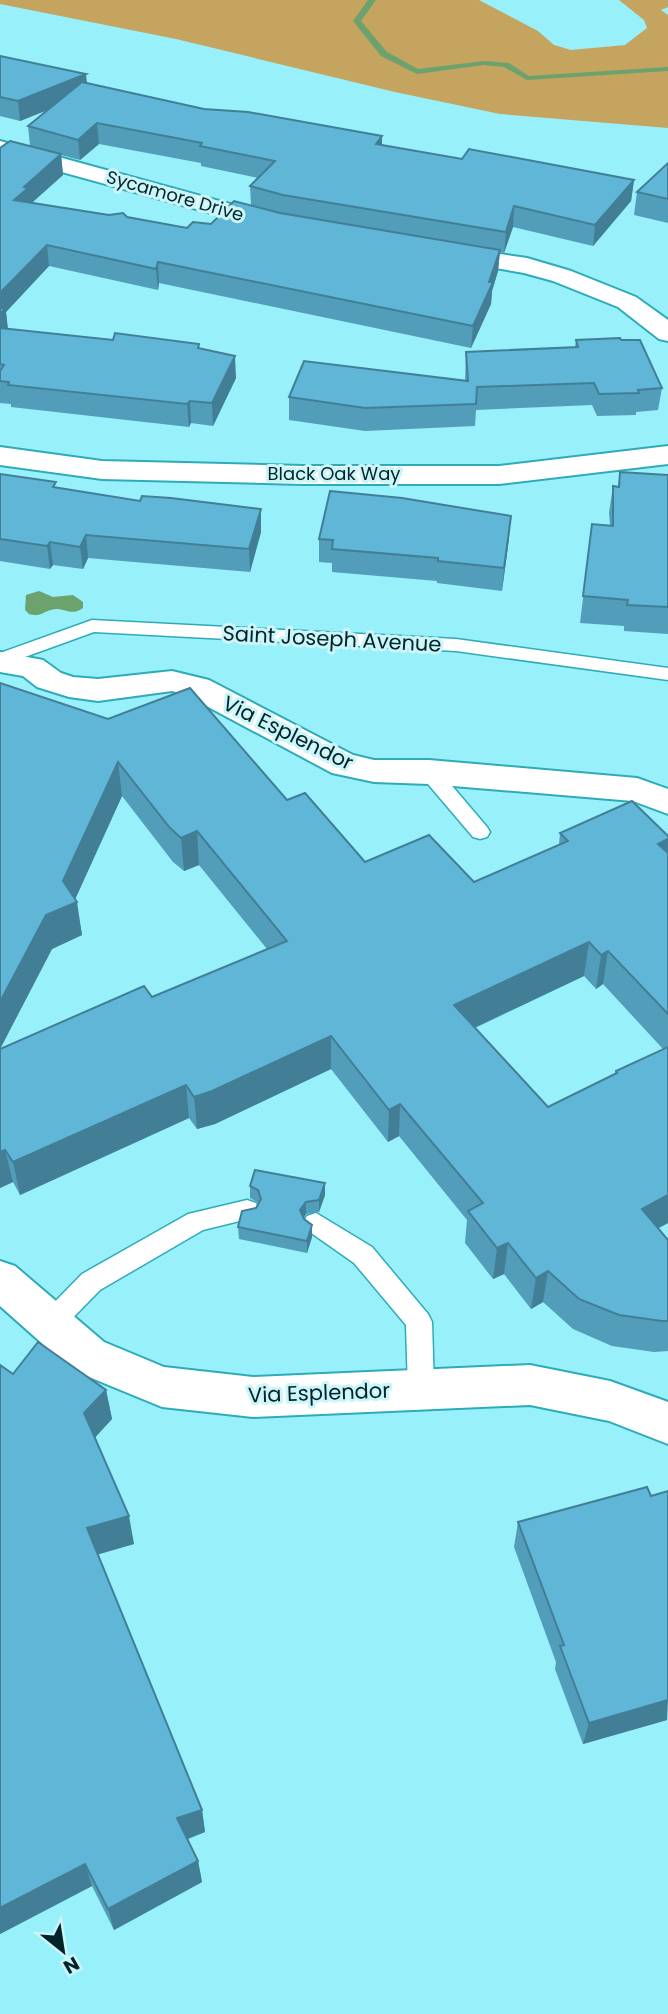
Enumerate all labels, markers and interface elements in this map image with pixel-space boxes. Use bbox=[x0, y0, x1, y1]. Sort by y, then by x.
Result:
street label: Sycamore Drive bbox=[104, 164, 247, 227]
street label: Black Oak Way bbox=[268, 461, 400, 486]
street label: Saint Joseph Avenue bbox=[222, 618, 442, 659]
street label: Via Esplendor bbox=[218, 688, 359, 777]
street label: Via Esplendor bbox=[247, 1376, 391, 1409]
north arrow bbox=[28, 1916, 98, 1986]
text: N bbox=[58, 1950, 84, 1981]

